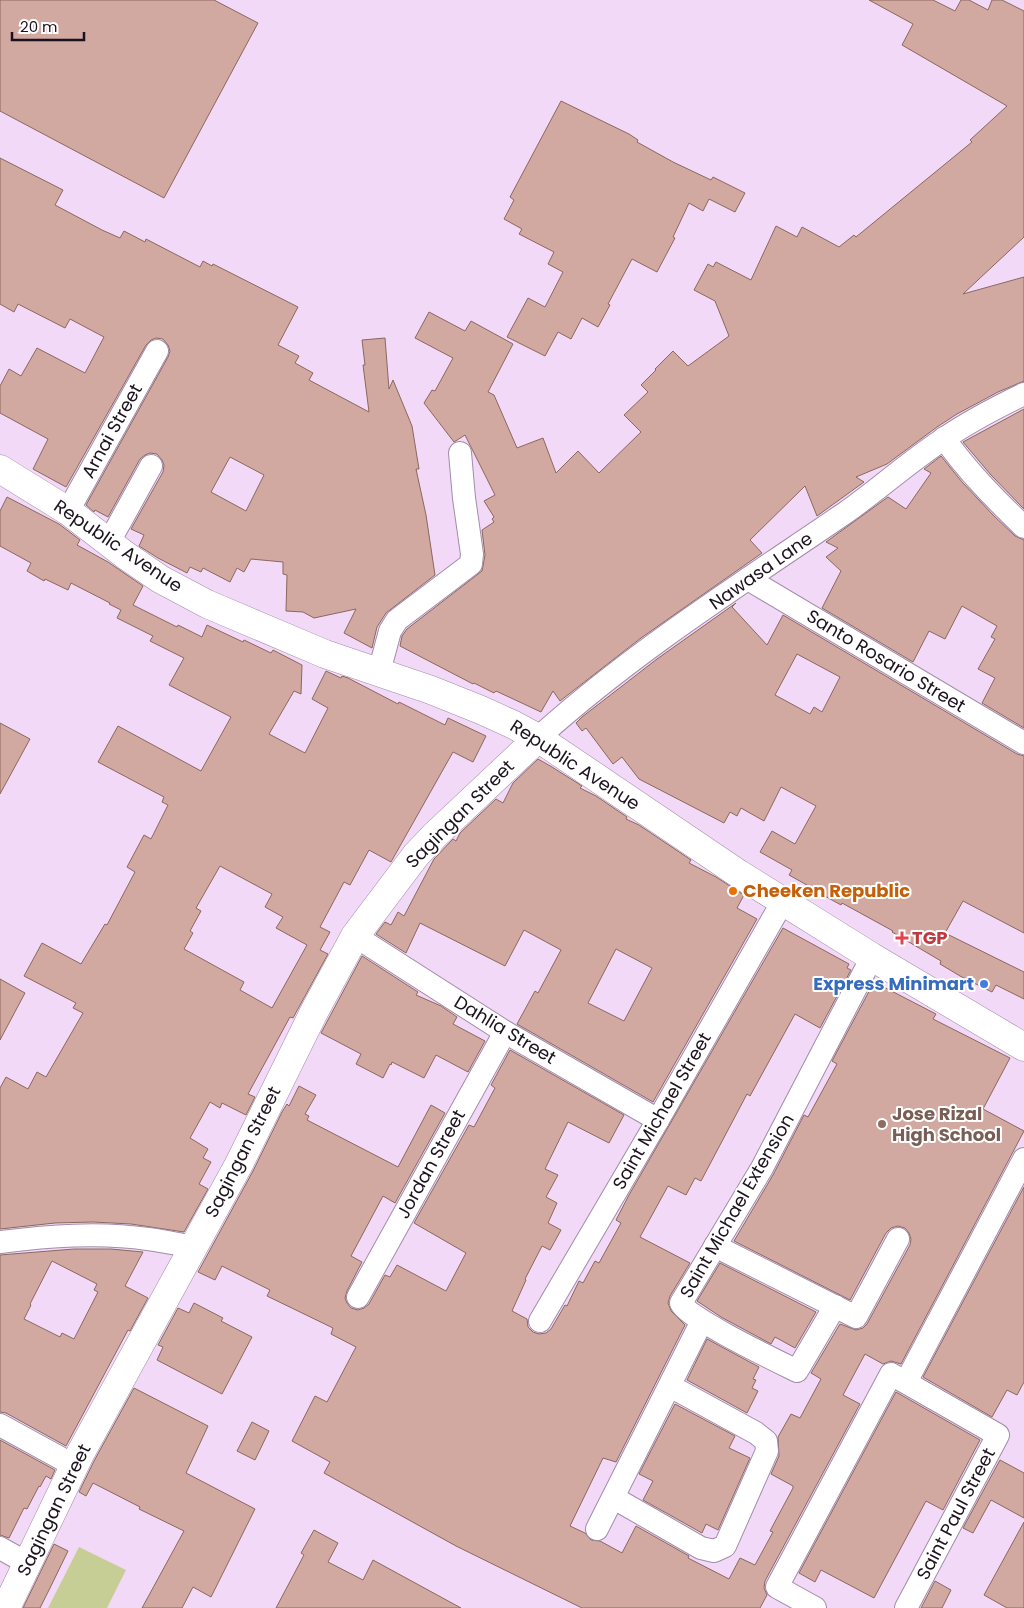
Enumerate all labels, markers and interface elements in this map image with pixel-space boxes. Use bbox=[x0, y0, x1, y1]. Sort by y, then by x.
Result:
scale bar bbox=[12, 10, 85, 42]
text: 20 m bbox=[20, 16, 58, 37]
street label: Arnai Street bbox=[75, 379, 148, 483]
street label: Republic Avenue bbox=[49, 493, 188, 598]
street label: Nawasa Lane bbox=[704, 526, 817, 615]
street label: Santo Rosario Street bbox=[802, 603, 970, 718]
street label: Republic Avenue bbox=[506, 713, 645, 816]
street label: Sagingan Street bbox=[400, 754, 519, 873]
place label: Cheeken Republic bbox=[743, 878, 910, 903]
marker: Cheeken Republic bbox=[727, 885, 739, 897]
place label: TGP bbox=[912, 925, 948, 950]
marker: TGP bbox=[896, 932, 908, 944]
place label: Express Minimart bbox=[813, 971, 974, 996]
marker: Express Minimart bbox=[978, 978, 990, 990]
street label: Dahlia Street bbox=[450, 989, 561, 1070]
street label: Saint Michael Street bbox=[606, 1028, 717, 1194]
street label: Sagingan Street bbox=[199, 1082, 286, 1222]
place label: Jose Rizal High School bbox=[892, 1101, 1001, 1147]
street label: Jordan Street bbox=[390, 1105, 471, 1223]
street label: Saint Michael Extension bbox=[674, 1109, 800, 1302]
marker: Jose Rizal High School bbox=[876, 1118, 888, 1130]
street label: Sagingan Street bbox=[11, 1439, 96, 1580]
street label: Saint Paul Street bbox=[910, 1443, 1001, 1584]

